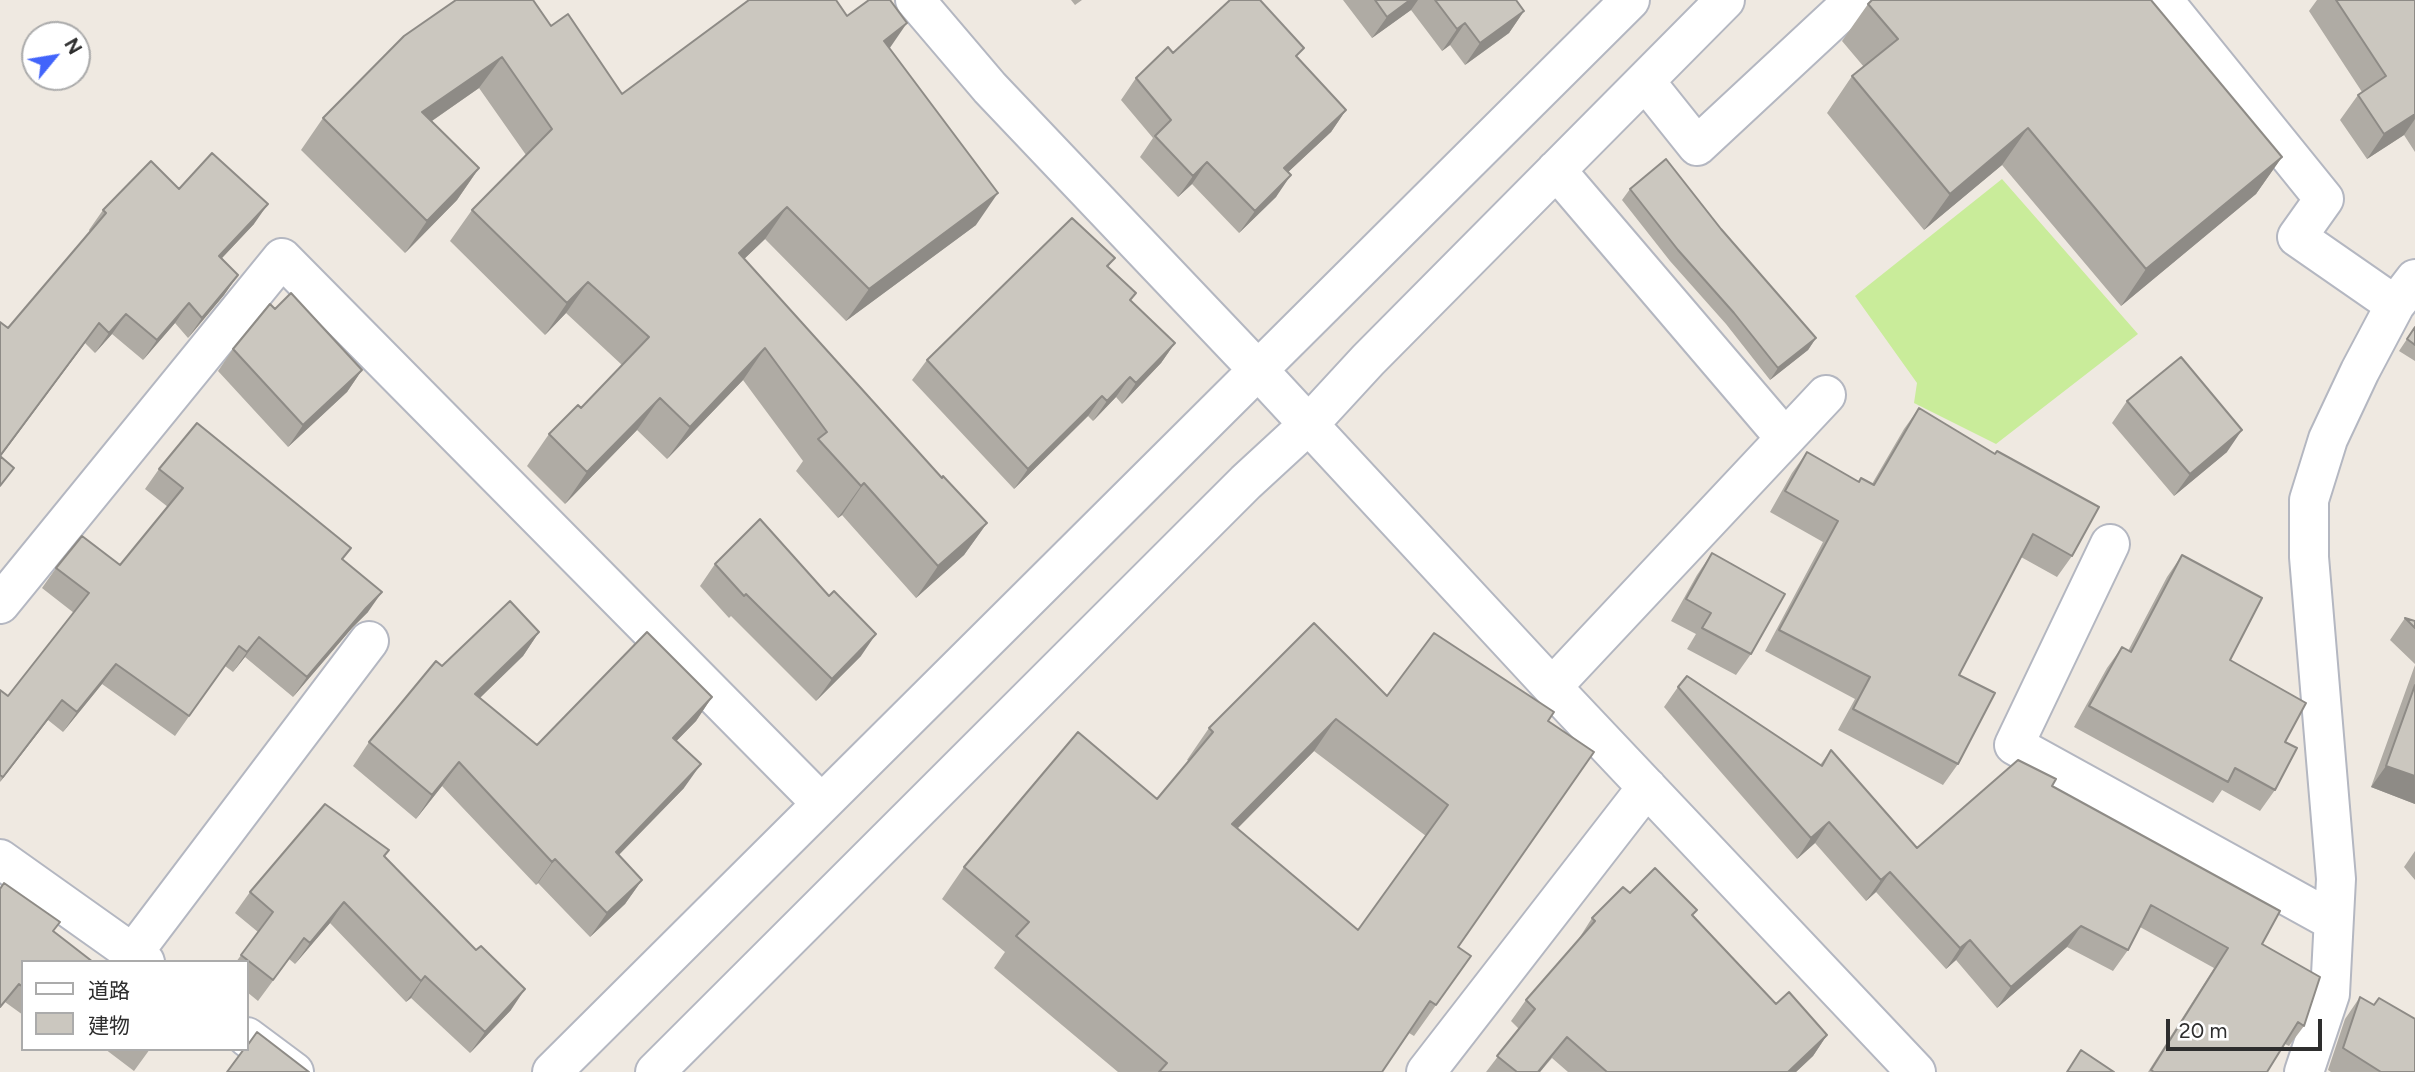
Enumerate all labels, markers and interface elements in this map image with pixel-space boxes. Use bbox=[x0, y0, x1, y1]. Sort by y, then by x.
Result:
north arrow bbox=[21, 21, 91, 91]
text: N bbox=[59, 34, 87, 58]
legend bbox=[21, 960, 248, 1051]
text: 道路 bbox=[88, 978, 130, 1003]
scale bar bbox=[2170, 1006, 2326, 1050]
text: 建物 bbox=[88, 1013, 130, 1038]
text: 20 m bbox=[2179, 1018, 2227, 1043]

